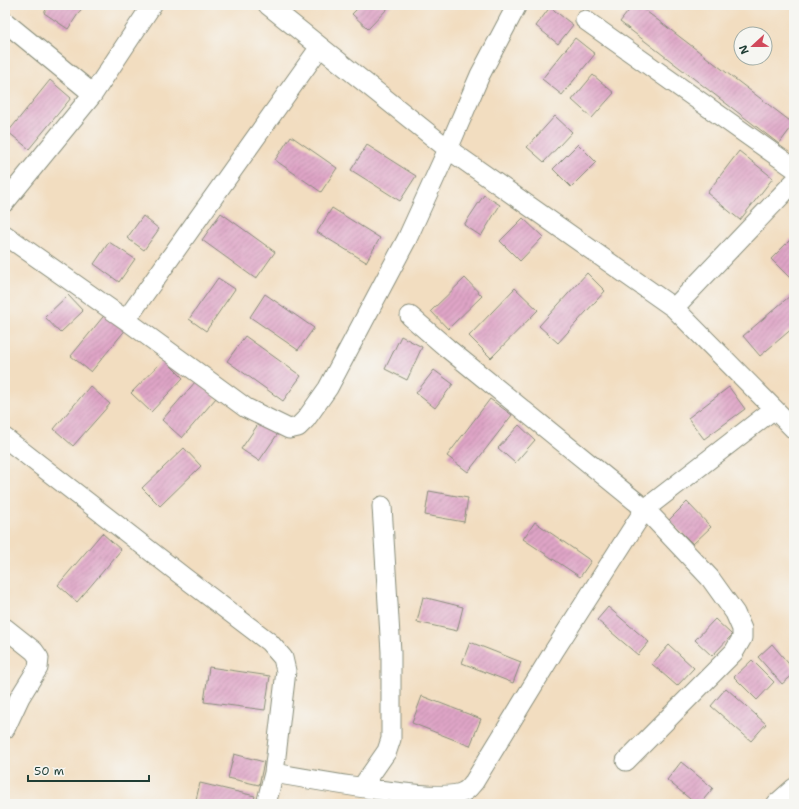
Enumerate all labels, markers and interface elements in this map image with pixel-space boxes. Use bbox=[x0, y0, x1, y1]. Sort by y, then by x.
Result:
north arrow bbox=[733, 26, 773, 66]
text: N bbox=[735, 42, 753, 56]
scale bar bbox=[28, 757, 149, 783]
text: 50 m bbox=[34, 763, 64, 779]

